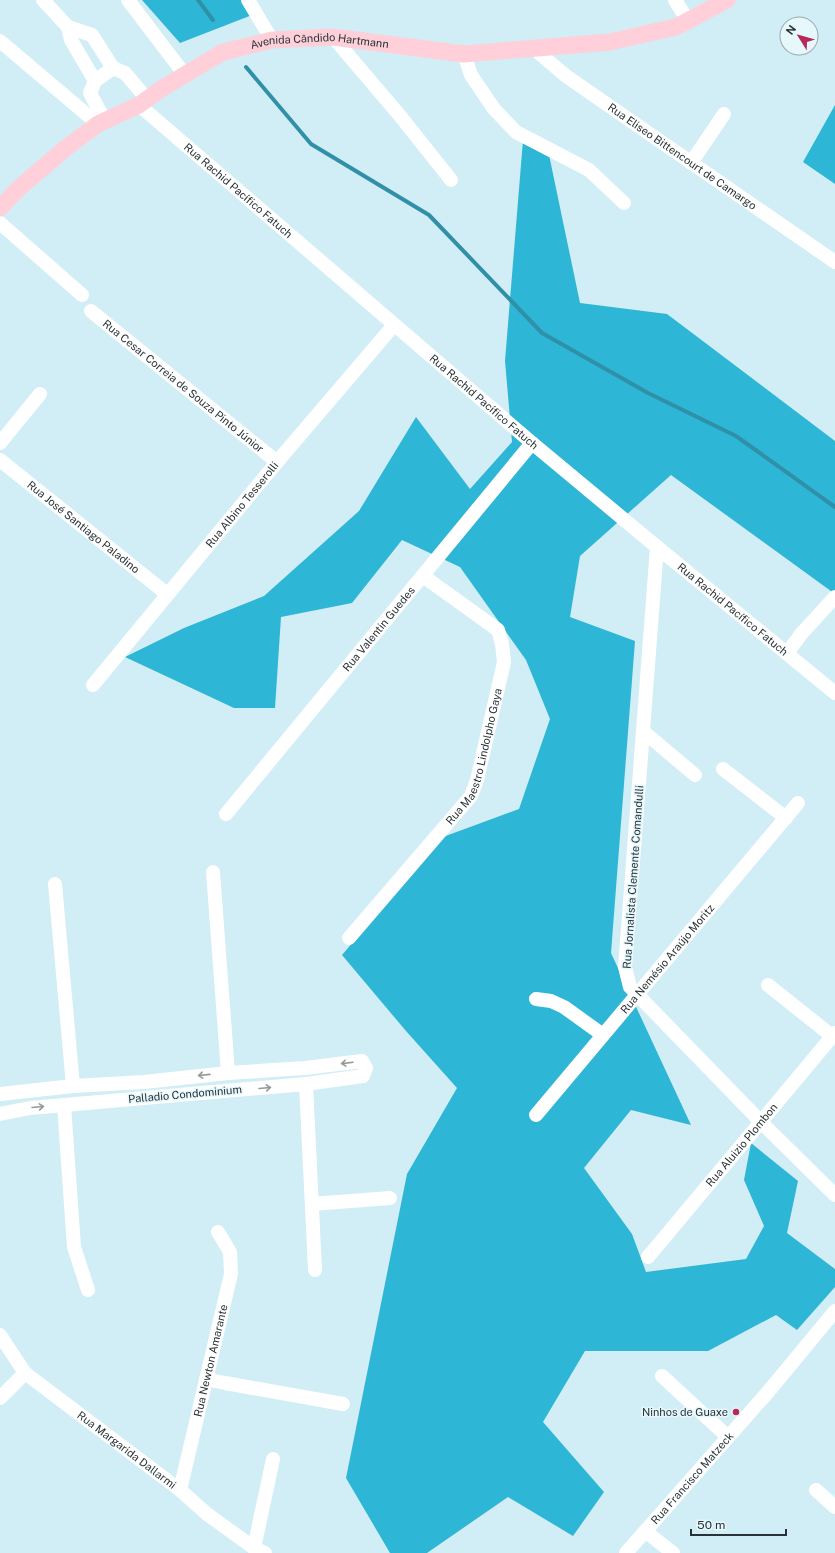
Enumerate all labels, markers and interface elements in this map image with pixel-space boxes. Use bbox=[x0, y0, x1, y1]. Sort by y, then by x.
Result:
north arrow bbox=[779, 16, 819, 56]
text: N bbox=[784, 23, 798, 37]
street label: Avenida Cândido Hartmann bbox=[249, 31, 389, 51]
street label: Rua Eliseo Bittencourt de Camargo bbox=[606, 101, 759, 212]
street label: Rua Rachid Pacífico Fatuch bbox=[182, 141, 295, 240]
street label: Rua Cesar Correia de Souza Pinto Júnior bbox=[101, 317, 266, 455]
street label: Rua Rachid Pacífico Fatuch bbox=[427, 352, 541, 452]
street label: Rua Albino Tesserolli bbox=[203, 459, 281, 550]
street label: Rua José Santiago Paladino bbox=[25, 478, 142, 575]
street label: Rua Rachid Pacífico Fatuch bbox=[675, 560, 790, 658]
street label: Rua Valentin Guedes bbox=[340, 584, 417, 674]
street label: Rua Maestro Lindolpho Gaya bbox=[443, 687, 504, 827]
street label: Rua Jornalista Clemente Comandulli bbox=[621, 785, 645, 969]
street label: Rua Nemésio Araújo Moritz bbox=[618, 902, 716, 1016]
one-way arrow bbox=[341, 1059, 354, 1067]
one-way arrow bbox=[198, 1072, 211, 1079]
street label: Palladio Condominium bbox=[128, 1083, 242, 1105]
one-way arrow bbox=[259, 1084, 272, 1091]
street label: Rua Aluizio Plombon bbox=[703, 1101, 780, 1189]
one-way arrow bbox=[31, 1103, 44, 1111]
street label: Rua Newton Amarante bbox=[192, 1303, 230, 1418]
place label: Ninhos de Guaxe bbox=[642, 1406, 728, 1418]
marker: Ninhos de Guaxe bbox=[731, 1407, 741, 1417]
street label: Rua Margarida Dallarmi bbox=[75, 1409, 178, 1491]
street label: Rua Francisco Matzeck bbox=[649, 1430, 736, 1526]
scale bar bbox=[691, 1511, 786, 1537]
text: 50 m bbox=[697, 1518, 725, 1532]

